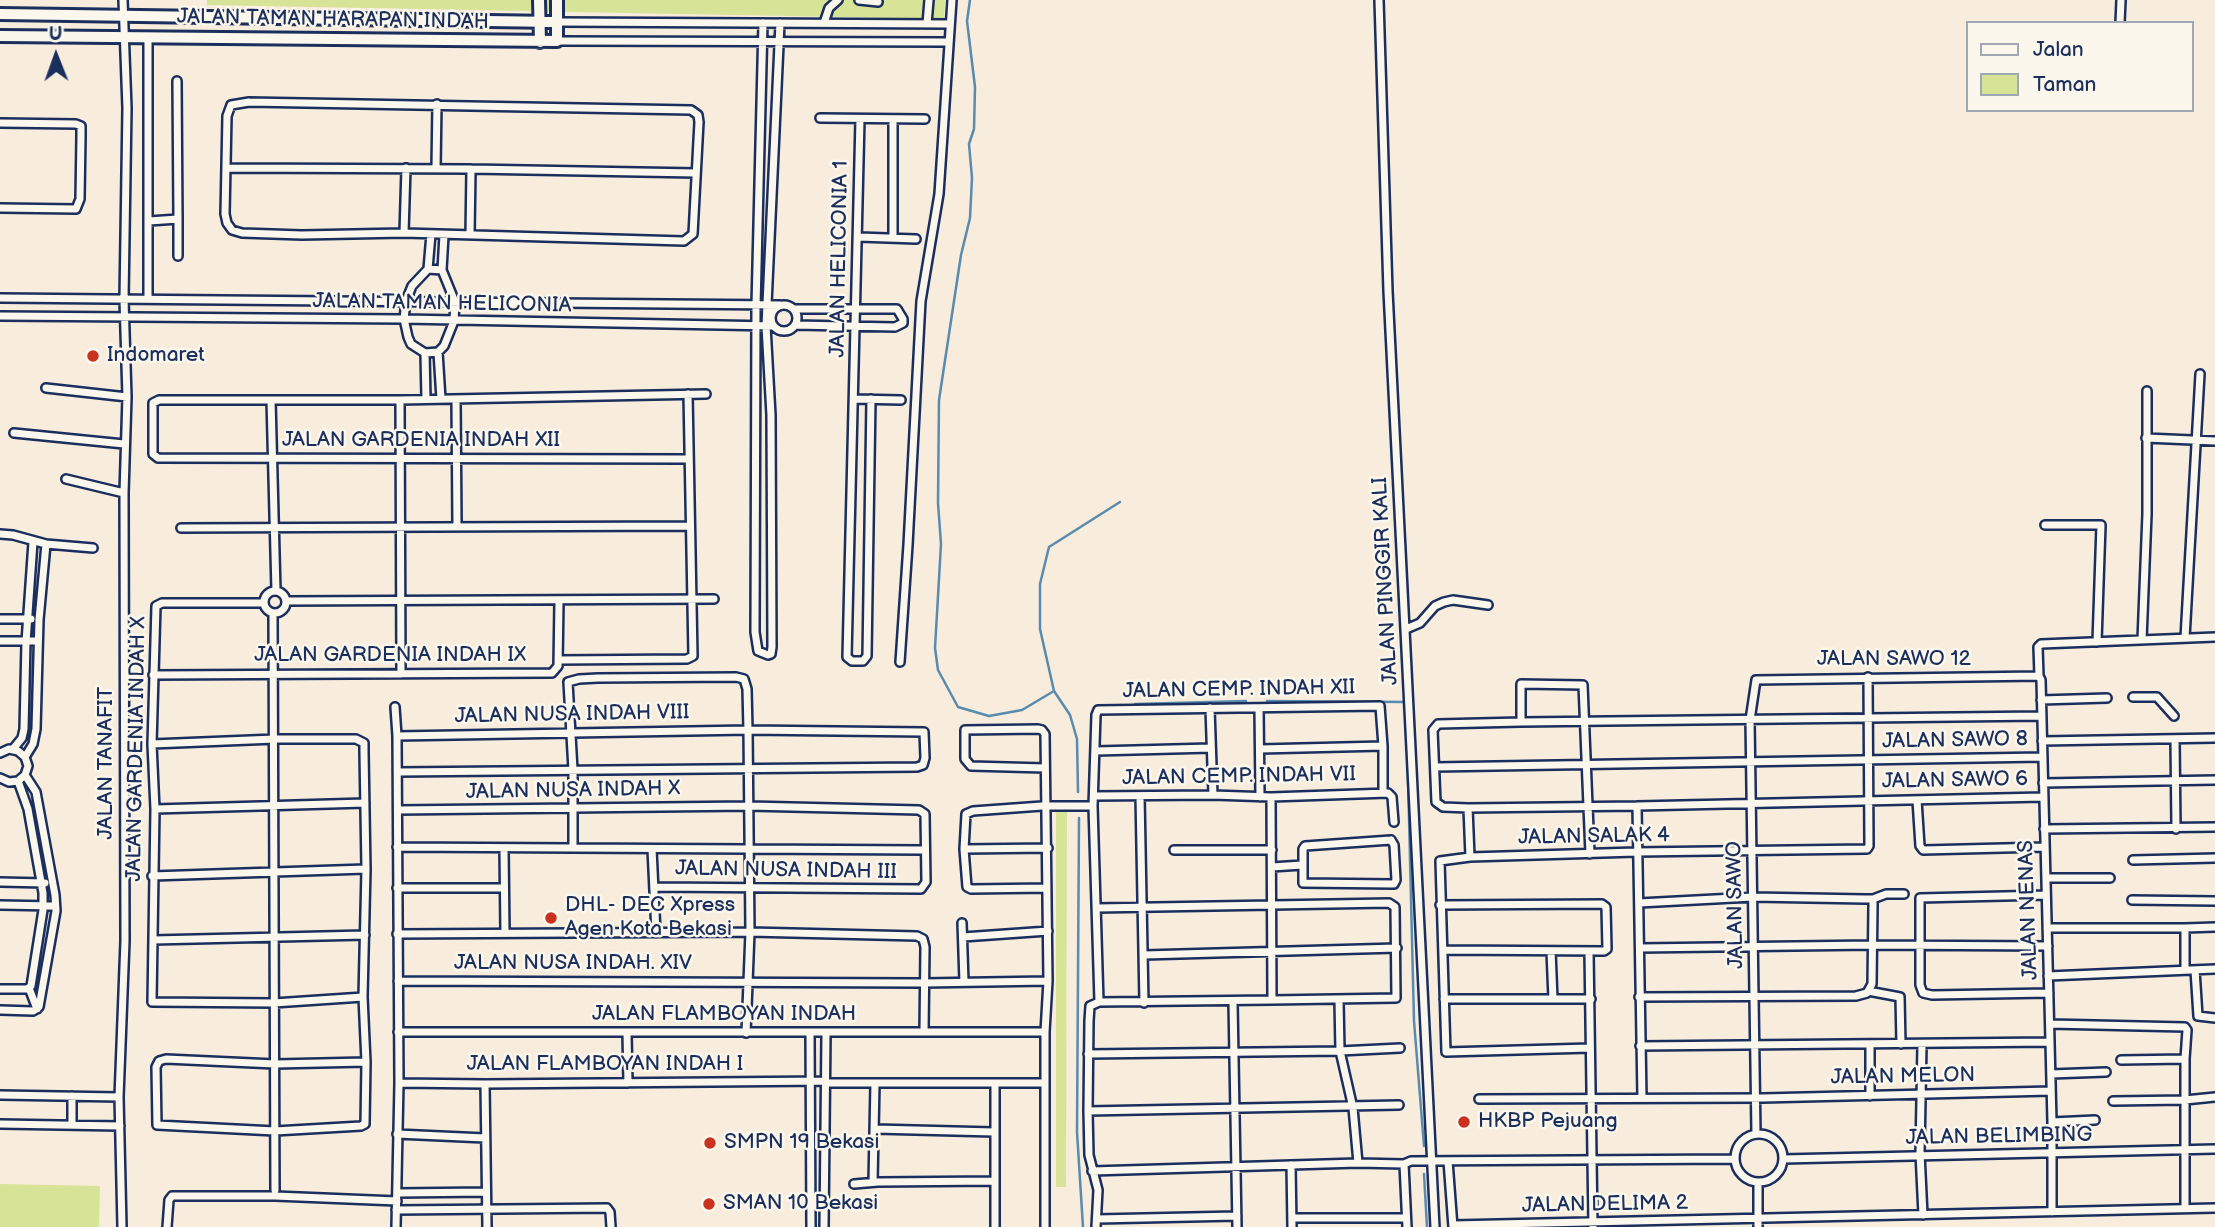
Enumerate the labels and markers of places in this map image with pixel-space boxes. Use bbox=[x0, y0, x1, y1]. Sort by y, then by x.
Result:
place label: Indomaret bbox=[107, 343, 205, 369]
marker: Indomaret bbox=[85, 348, 101, 364]
place label: DHL- DEC Xpress Agen Kota Bekasi bbox=[565, 893, 735, 943]
marker: DHL- DEC Xpress Agen Kota Bekasi bbox=[543, 910, 559, 926]
place label: HKBP Pejuang bbox=[1478, 1109, 1618, 1135]
marker: HKBP Pejuang bbox=[1456, 1114, 1472, 1130]
place label: SMPN 19 Bekasi bbox=[724, 1130, 879, 1156]
marker: SMPN 19 Bekasi bbox=[702, 1135, 718, 1151]
place label: SMAN 10 Bekasi bbox=[723, 1191, 878, 1217]
marker: SMAN 10 Bekasi bbox=[701, 1196, 717, 1212]

